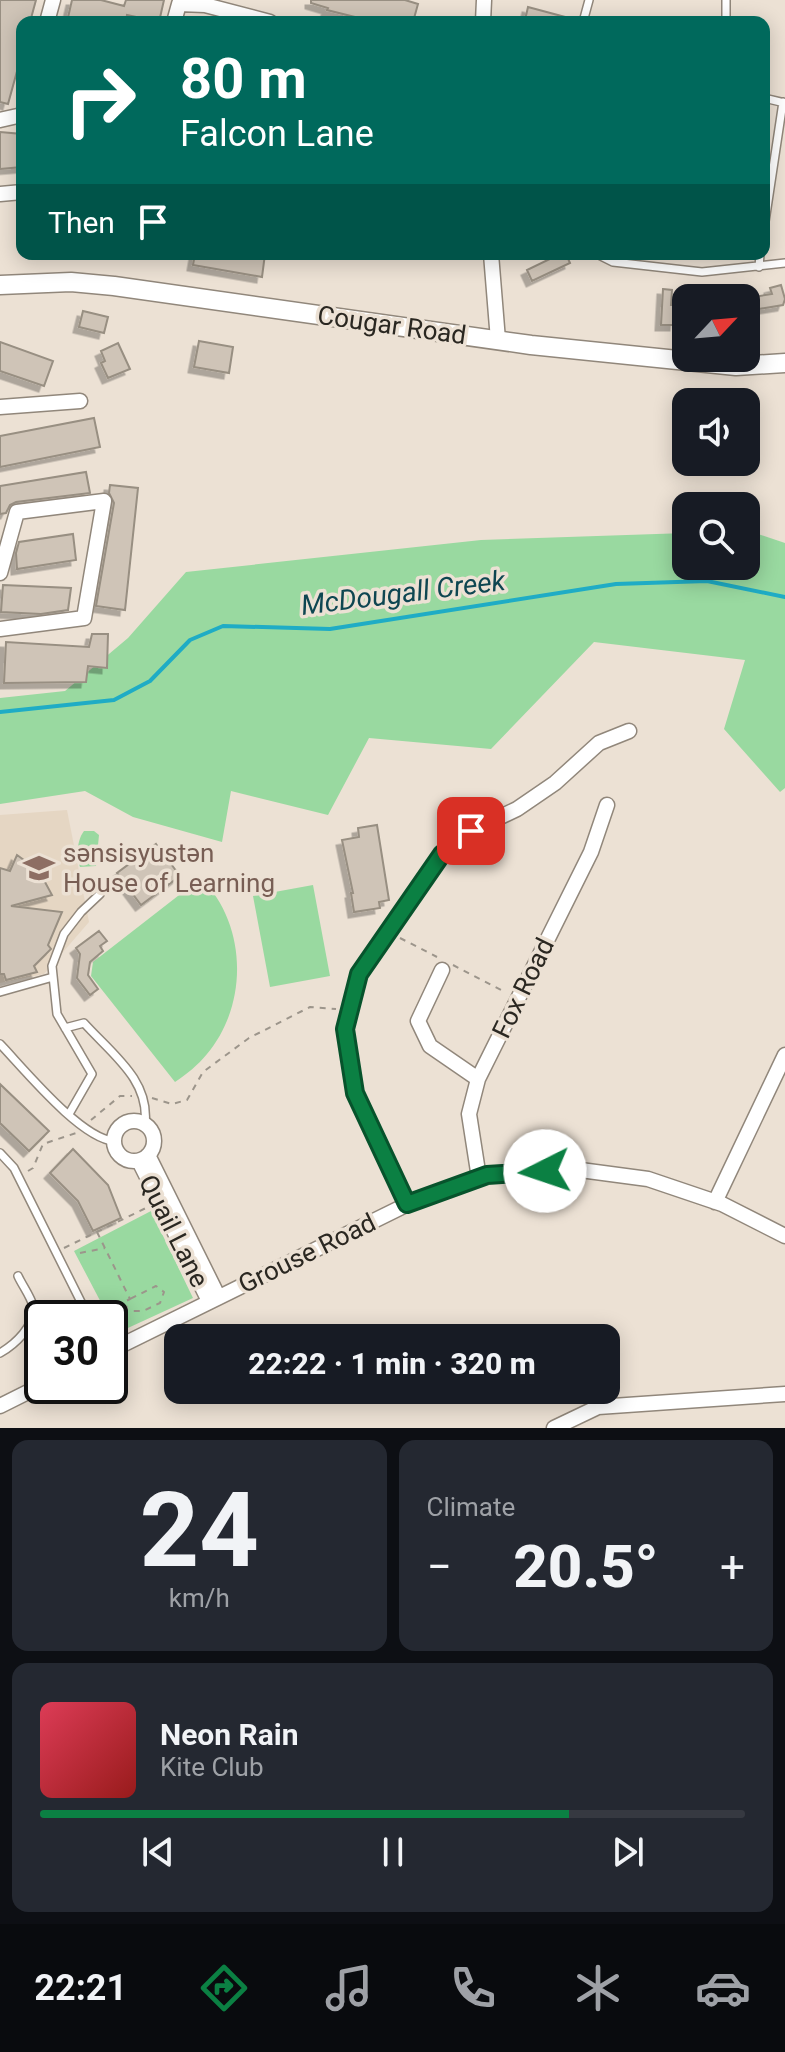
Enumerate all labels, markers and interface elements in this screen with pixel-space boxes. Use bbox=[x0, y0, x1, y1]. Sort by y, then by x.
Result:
text: 80 m bbox=[180, 46, 307, 112]
icon: right bbox=[48, 48, 152, 152]
text: Falcon Lane bbox=[180, 113, 374, 155]
icon: arrive bbox=[131, 200, 175, 244]
text: Then bbox=[48, 205, 115, 240]
north arrow bbox=[672, 284, 760, 372]
map controls bbox=[672, 284, 760, 580]
street label: Cougar Road bbox=[316, 300, 468, 350]
button: sound bbox=[672, 388, 760, 476]
button: search bbox=[672, 492, 760, 580]
water label: McDougall Creek bbox=[299, 564, 508, 622]
pin bbox=[437, 797, 505, 865]
icon: arrive bbox=[449, 809, 493, 853]
place label: sənsisyustən House of Learning bbox=[63, 838, 275, 898]
school or university icon: sənsisyustən House of Learning bbox=[22, 851, 56, 885]
street label: Fox Road bbox=[486, 933, 560, 1043]
position arrow bbox=[503, 1129, 587, 1213]
street label: Quail Lane bbox=[133, 1170, 215, 1292]
street label: Grouse Road bbox=[234, 1207, 380, 1299]
speed limit sign: 30 bbox=[24, 1300, 128, 1404]
text: 22:22 · 1 min · 320 m bbox=[248, 1346, 536, 1381]
text: 24 bbox=[140, 1470, 259, 1591]
text: Climate bbox=[427, 1492, 515, 1522]
text: 20.5° bbox=[513, 1531, 658, 1602]
text: − bbox=[427, 1541, 452, 1593]
text: + bbox=[720, 1541, 745, 1593]
text: km/h bbox=[169, 1583, 230, 1613]
text: Neon Rain bbox=[160, 1717, 299, 1752]
text: Kite Club bbox=[160, 1752, 264, 1782]
icon: previous bbox=[136, 1830, 180, 1874]
icon: pause bbox=[371, 1830, 415, 1874]
icon: next bbox=[606, 1830, 650, 1874]
icon: directions bbox=[196, 1960, 252, 2016]
icon: music bbox=[321, 1960, 377, 2016]
icon: phone bbox=[445, 1960, 501, 2016]
icon: climate bbox=[570, 1960, 626, 2016]
icon: car bbox=[695, 1960, 751, 2016]
text: 22:21 bbox=[34, 1967, 127, 2009]

